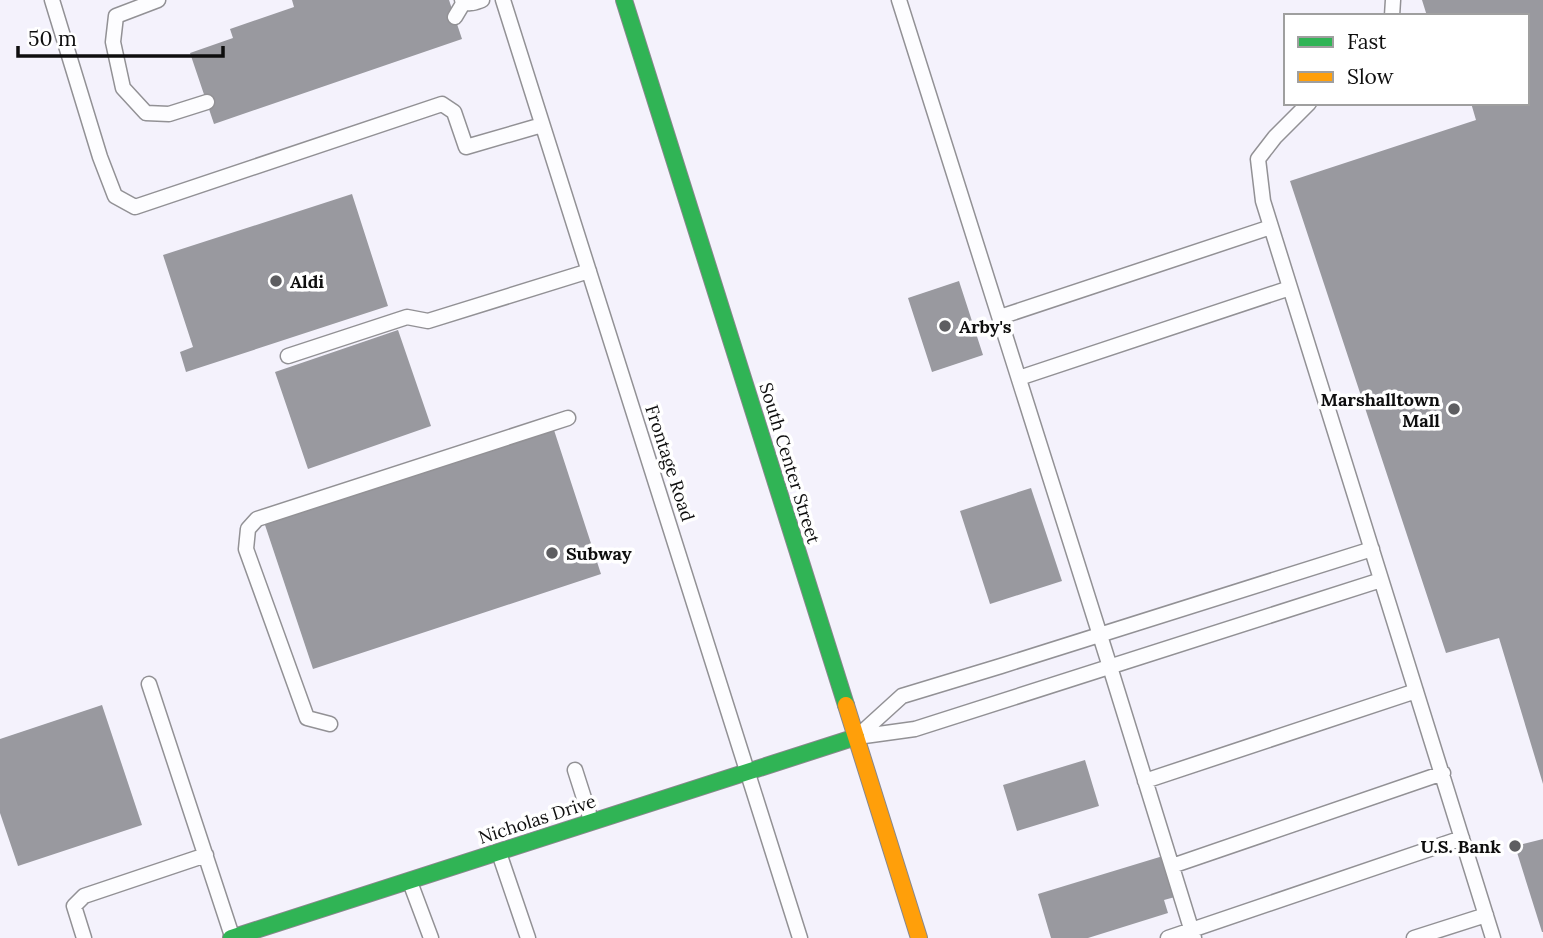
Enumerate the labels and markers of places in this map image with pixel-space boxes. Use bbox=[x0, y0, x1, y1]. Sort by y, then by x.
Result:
place label: Aldi bbox=[290, 270, 324, 293]
marker: Aldi bbox=[268, 273, 284, 289]
place label: Arby's bbox=[959, 315, 1012, 338]
marker: Arby's bbox=[937, 318, 953, 334]
place label: Marshalltown Mall bbox=[1321, 388, 1441, 432]
marker: Marshalltown Mall bbox=[1446, 401, 1462, 417]
place label: Subway bbox=[566, 542, 632, 565]
marker: Subway bbox=[544, 545, 560, 561]
place label: U.S. Bank bbox=[1421, 835, 1501, 858]
marker: U.S. Bank bbox=[1507, 838, 1523, 854]

